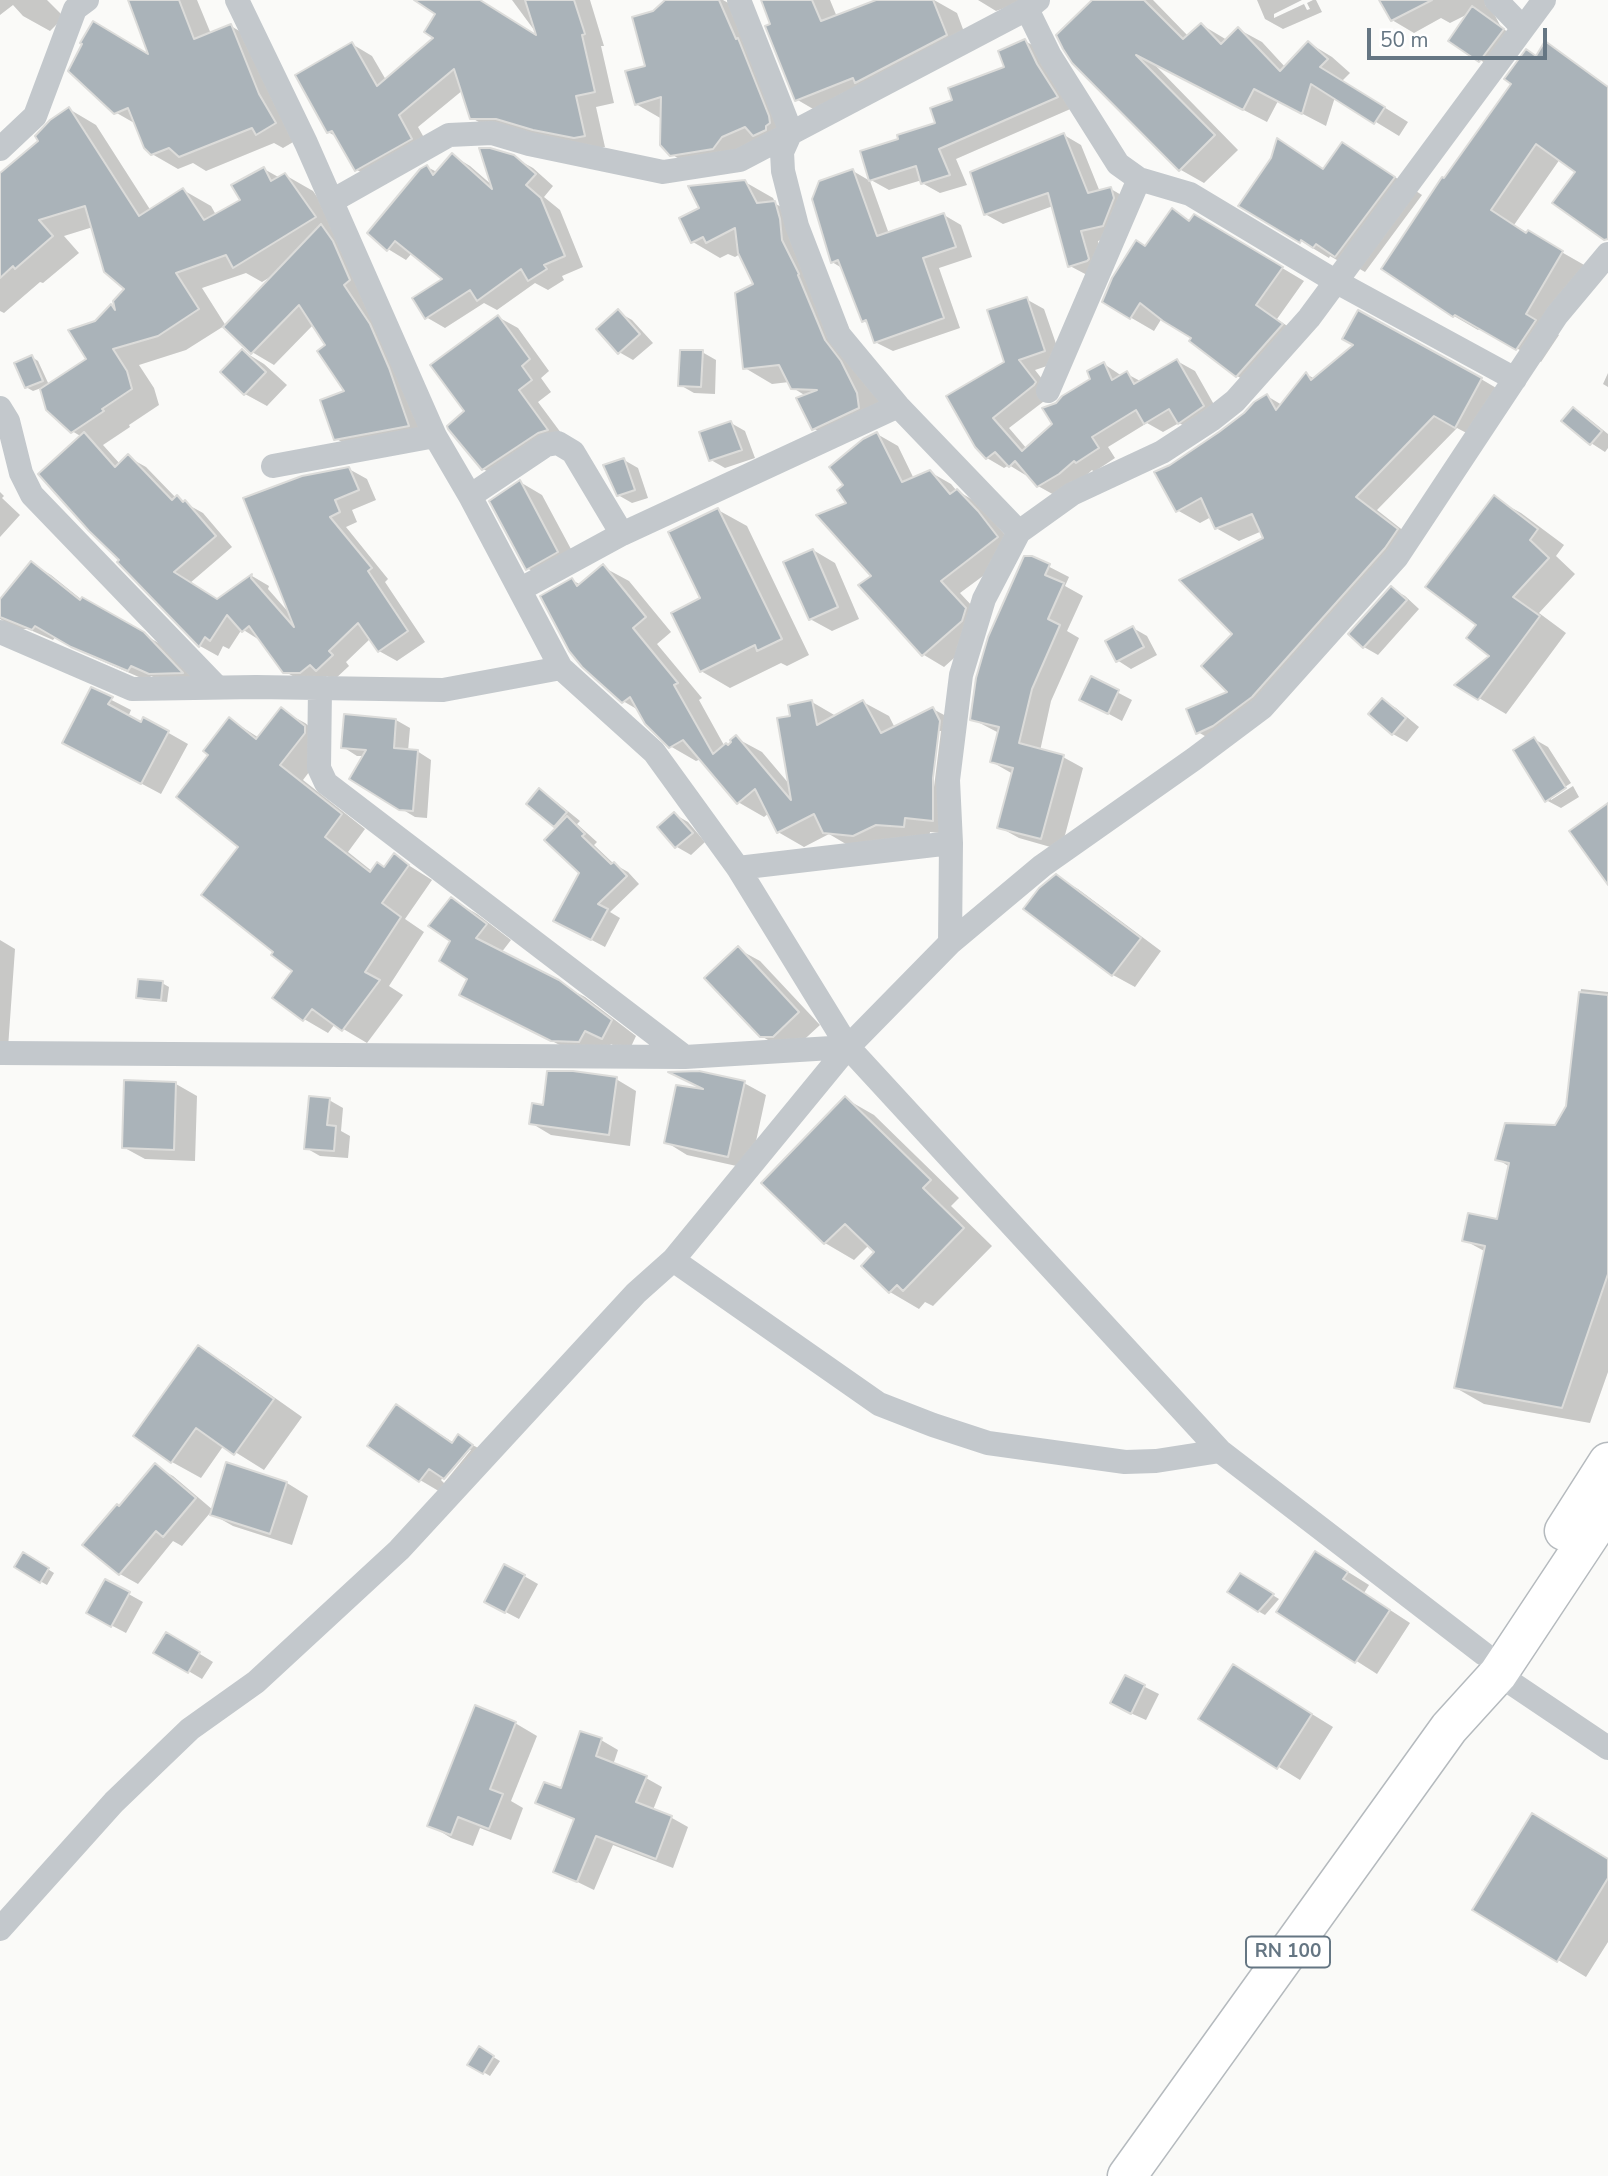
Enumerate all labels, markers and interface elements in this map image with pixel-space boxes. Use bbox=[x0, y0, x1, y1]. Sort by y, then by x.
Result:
scale bar bbox=[1370, 14, 1550, 58]
text: 50 m bbox=[1380, 26, 1429, 54]
road number: RN 100 bbox=[1246, 1936, 1330, 1968]

